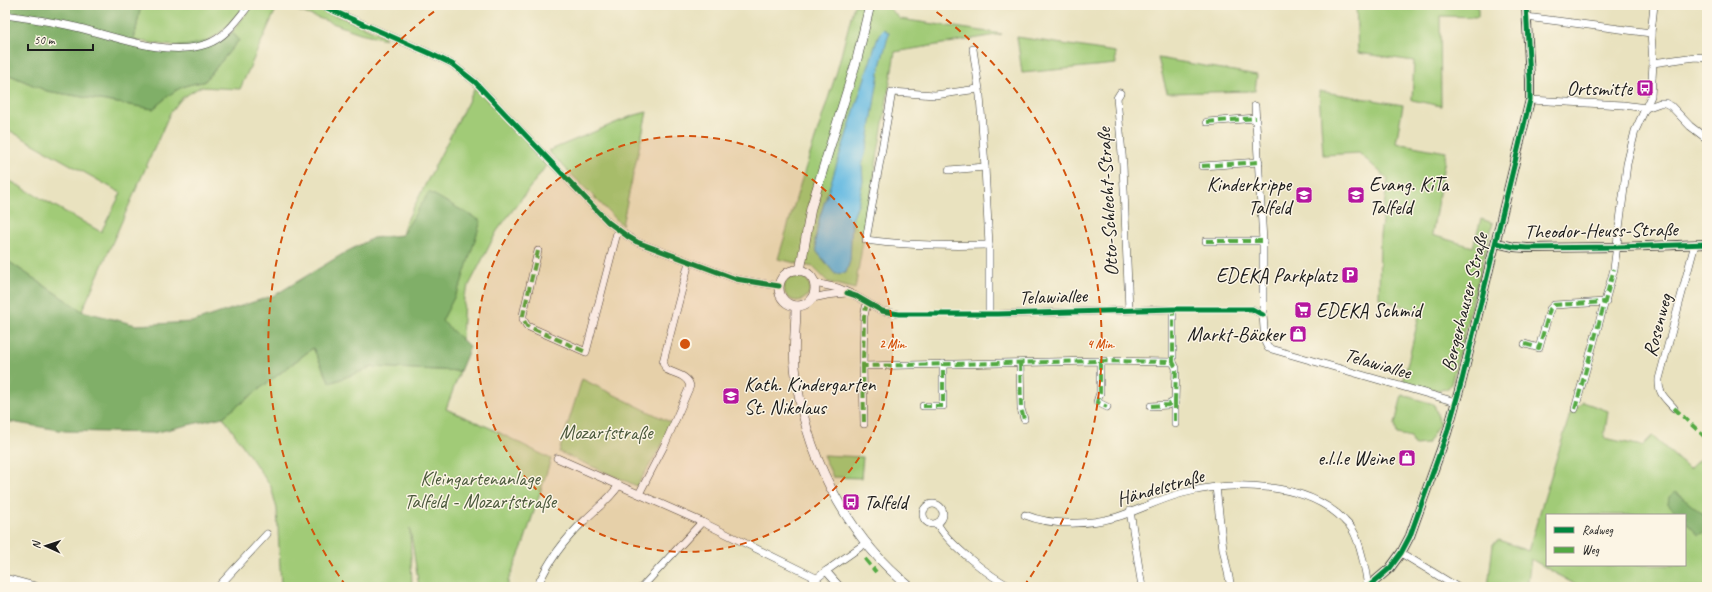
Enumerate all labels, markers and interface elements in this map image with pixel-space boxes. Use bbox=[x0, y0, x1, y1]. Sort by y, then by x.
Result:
scale bar bbox=[28, 26, 93, 52]
text: 50 m bbox=[34, 32, 56, 48]
place label: Ortsmitte bbox=[1567, 76, 1633, 101]
bus stop icon: Ortsmitte bbox=[1635, 78, 1655, 98]
street label: Otto-Schlecht-Straße bbox=[1091, 125, 1124, 277]
place label: Kinderkrippe Talfeld bbox=[1207, 172, 1294, 220]
place label: Evang. KiTa Talfeld bbox=[1369, 172, 1450, 220]
school or university icon: Kinderkrippe Talfeld bbox=[1294, 185, 1314, 205]
school or university icon: Evang. KiTa Talfeld bbox=[1346, 185, 1366, 205]
street label: Theodor-Heuss-Straße bbox=[1524, 217, 1679, 244]
street label: Bergerhauser Straße bbox=[1435, 229, 1494, 374]
place label: EDEKA Parkplatz bbox=[1216, 263, 1339, 288]
parking icon: EDEKA Parkplatz bbox=[1340, 265, 1360, 285]
street label: Telawiallee bbox=[1019, 283, 1089, 310]
street label: Rosenweg bbox=[1637, 290, 1678, 359]
place label: EDEKA Schmid bbox=[1316, 298, 1424, 323]
supermarket icon: EDEKA Schmid bbox=[1293, 300, 1313, 320]
place label: Markt-Bäcker bbox=[1187, 322, 1287, 347]
shop icon: Markt-Bäcker bbox=[1288, 324, 1308, 344]
text: 2 Min. bbox=[879, 336, 907, 352]
text: 4 Min. bbox=[1087, 336, 1115, 352]
centre of rings bbox=[678, 337, 692, 351]
street label: Telawiallee bbox=[1342, 342, 1415, 385]
place label: Kath. Kindergarten St. Nikolaus bbox=[744, 372, 876, 420]
school or university icon: Kath. Kindergarten St. Nikolaus bbox=[721, 386, 741, 406]
park label: Mozartstraße bbox=[560, 420, 654, 445]
place label: e.l.l.e Weine bbox=[1317, 446, 1395, 471]
shop icon: e.l.l.e Weine bbox=[1397, 448, 1417, 468]
street label: Händelstraße bbox=[1113, 463, 1208, 512]
park label: Kleingartenanlage Talfeld - Mozartstraße bbox=[404, 466, 558, 514]
place label: Talfeld bbox=[864, 490, 910, 515]
bus stop icon: Talfeld bbox=[841, 492, 861, 512]
legend bbox=[1546, 514, 1686, 566]
text: Radweg bbox=[1582, 522, 1613, 538]
north arrow bbox=[26, 526, 66, 566]
text: N bbox=[29, 540, 43, 549]
text: Weg bbox=[1582, 542, 1600, 558]

